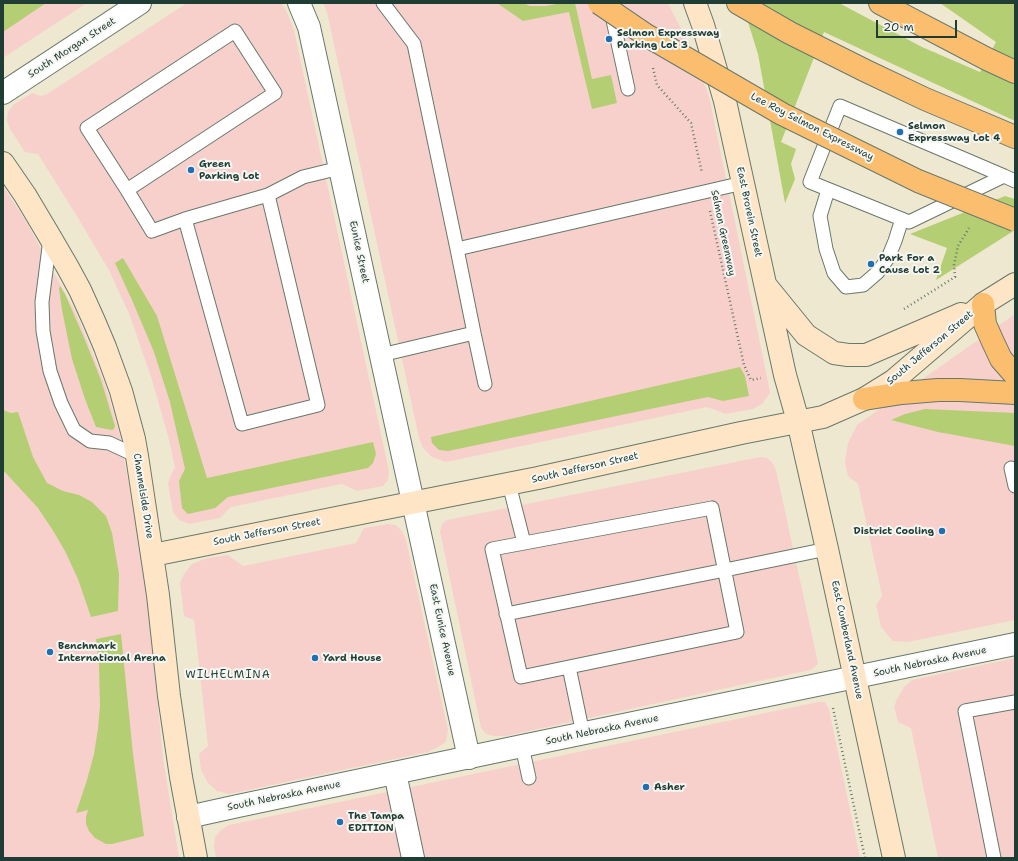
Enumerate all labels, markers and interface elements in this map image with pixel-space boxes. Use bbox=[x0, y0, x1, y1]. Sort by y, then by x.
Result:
scale bar bbox=[878, 12, 959, 38]
street label: South Morgan Street bbox=[26, 15, 118, 81]
text: 20 m bbox=[883, 19, 914, 35]
place label: Selmon Expressway Parking Lot 3 bbox=[617, 27, 719, 50]
marker: Selmon Expressway Parking Lot 3 bbox=[604, 34, 614, 44]
street label: Lee Roy Selmon Expressway bbox=[749, 91, 875, 163]
place label: Selmon Expressway Lot 4 bbox=[908, 120, 1000, 144]
marker: Selmon Expressway Lot 4 bbox=[895, 127, 905, 137]
place label: Green Parking Lot bbox=[199, 158, 259, 182]
marker: Green Parking Lot bbox=[186, 165, 196, 175]
street label: East Brorein Street bbox=[734, 166, 764, 258]
street label: Selmon Greenway bbox=[708, 189, 738, 277]
street label: Eunice Street bbox=[347, 220, 371, 284]
place label: Park For a Cause Lot 2 bbox=[879, 252, 940, 276]
marker: Park For a Cause Lot 2 bbox=[866, 259, 876, 269]
street label: South Jefferson Street bbox=[884, 308, 976, 388]
street label: South Jefferson Street bbox=[530, 450, 640, 486]
street label: Channelside Drive bbox=[130, 452, 156, 540]
street label: South Jefferson Street bbox=[212, 516, 322, 548]
place label: District Cooling bbox=[854, 525, 934, 537]
marker: District Cooling bbox=[937, 526, 947, 536]
street label: East Cumberland Avenue bbox=[829, 580, 865, 700]
street label: East Eunice Avenue bbox=[426, 583, 458, 677]
place label: Benchmark International Arena bbox=[58, 640, 166, 664]
street label: South Nebraska Avenue bbox=[872, 644, 988, 680]
marker: Benchmark International Arena bbox=[45, 647, 55, 657]
place label: Yard House bbox=[323, 652, 381, 664]
marker: Yard House bbox=[310, 653, 320, 663]
district label: WILHELMINA bbox=[185, 668, 271, 682]
street label: South Nebraska Avenue bbox=[544, 712, 660, 748]
street label: South Nebraska Avenue bbox=[226, 778, 342, 814]
place label: Asher bbox=[654, 781, 685, 793]
marker: Asher bbox=[641, 782, 651, 792]
place label: The Tampa EDITION bbox=[348, 810, 404, 834]
marker: The Tampa EDITION bbox=[335, 817, 345, 827]

